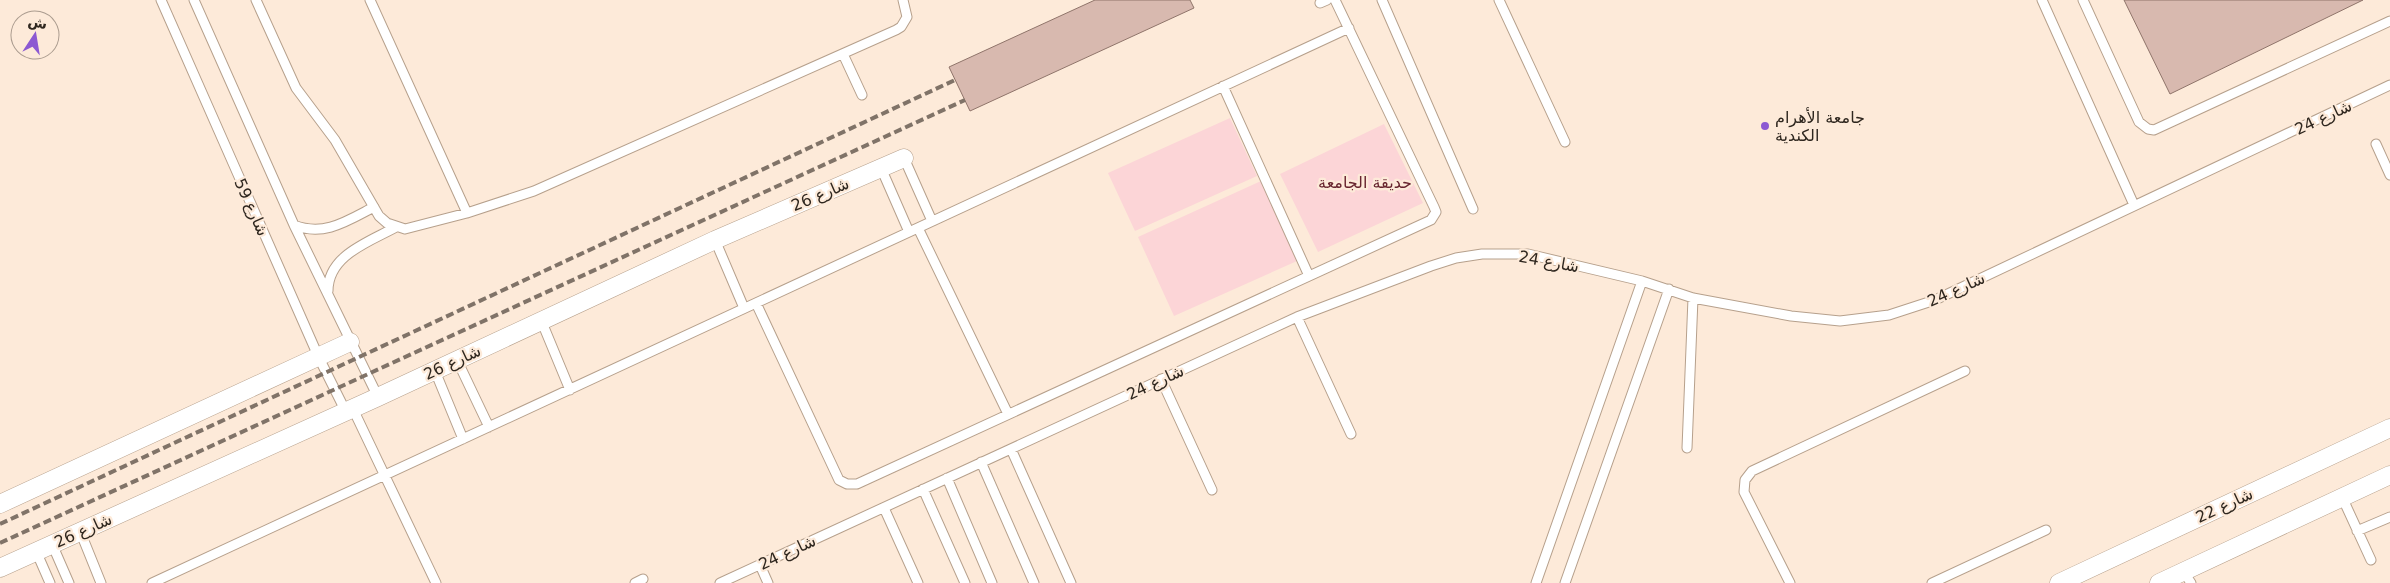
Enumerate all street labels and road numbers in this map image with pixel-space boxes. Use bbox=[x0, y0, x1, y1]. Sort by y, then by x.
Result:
street label: شارع 24 bbox=[2292, 96, 2355, 140]
street label: شارع 26 bbox=[788, 174, 852, 216]
street label: شارع 59 bbox=[230, 175, 273, 239]
street label: شارع 24 bbox=[1517, 247, 1581, 277]
street label: شارع 24 bbox=[1924, 268, 1988, 311]
street label: شارع 26 bbox=[421, 341, 484, 385]
street label: شارع 24 bbox=[1124, 361, 1187, 405]
street label: شارع 22 bbox=[2193, 484, 2256, 528]
street label: شارع 26 bbox=[51, 509, 115, 552]
street label: شارع 24 bbox=[756, 531, 819, 575]

